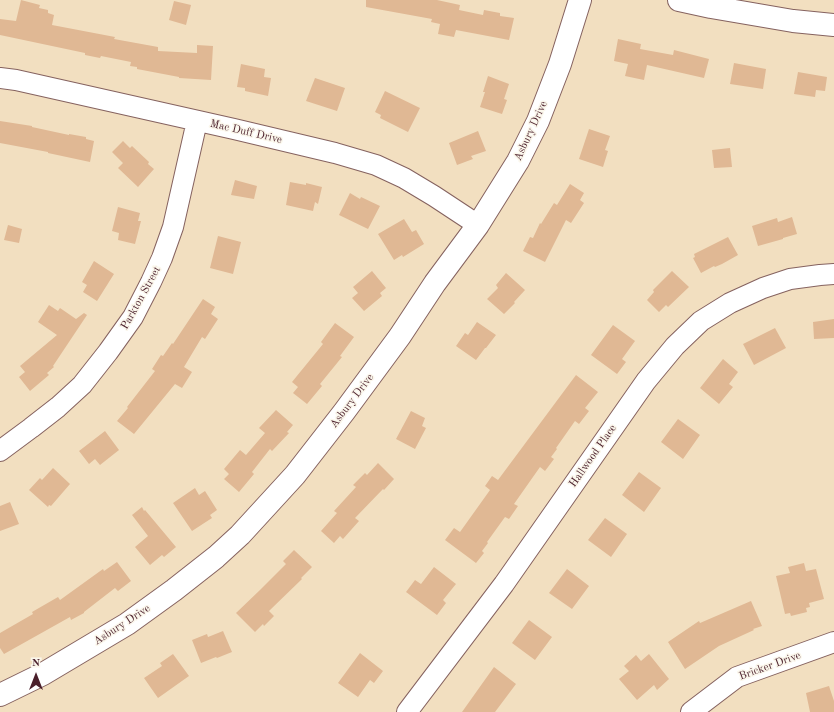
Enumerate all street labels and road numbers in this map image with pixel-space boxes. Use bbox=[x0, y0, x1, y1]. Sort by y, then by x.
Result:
street label: Asbury Drive bbox=[511, 99, 551, 163]
street label: Mac Duff Drive bbox=[209, 117, 283, 147]
street label: Parkton Street bbox=[118, 264, 164, 332]
street label: Asbury Drive bbox=[327, 371, 377, 431]
street label: Hallwood Place bbox=[567, 422, 619, 490]
street label: Asbury Drive bbox=[91, 602, 153, 648]
street label: Bricker Drive bbox=[737, 649, 803, 683]

